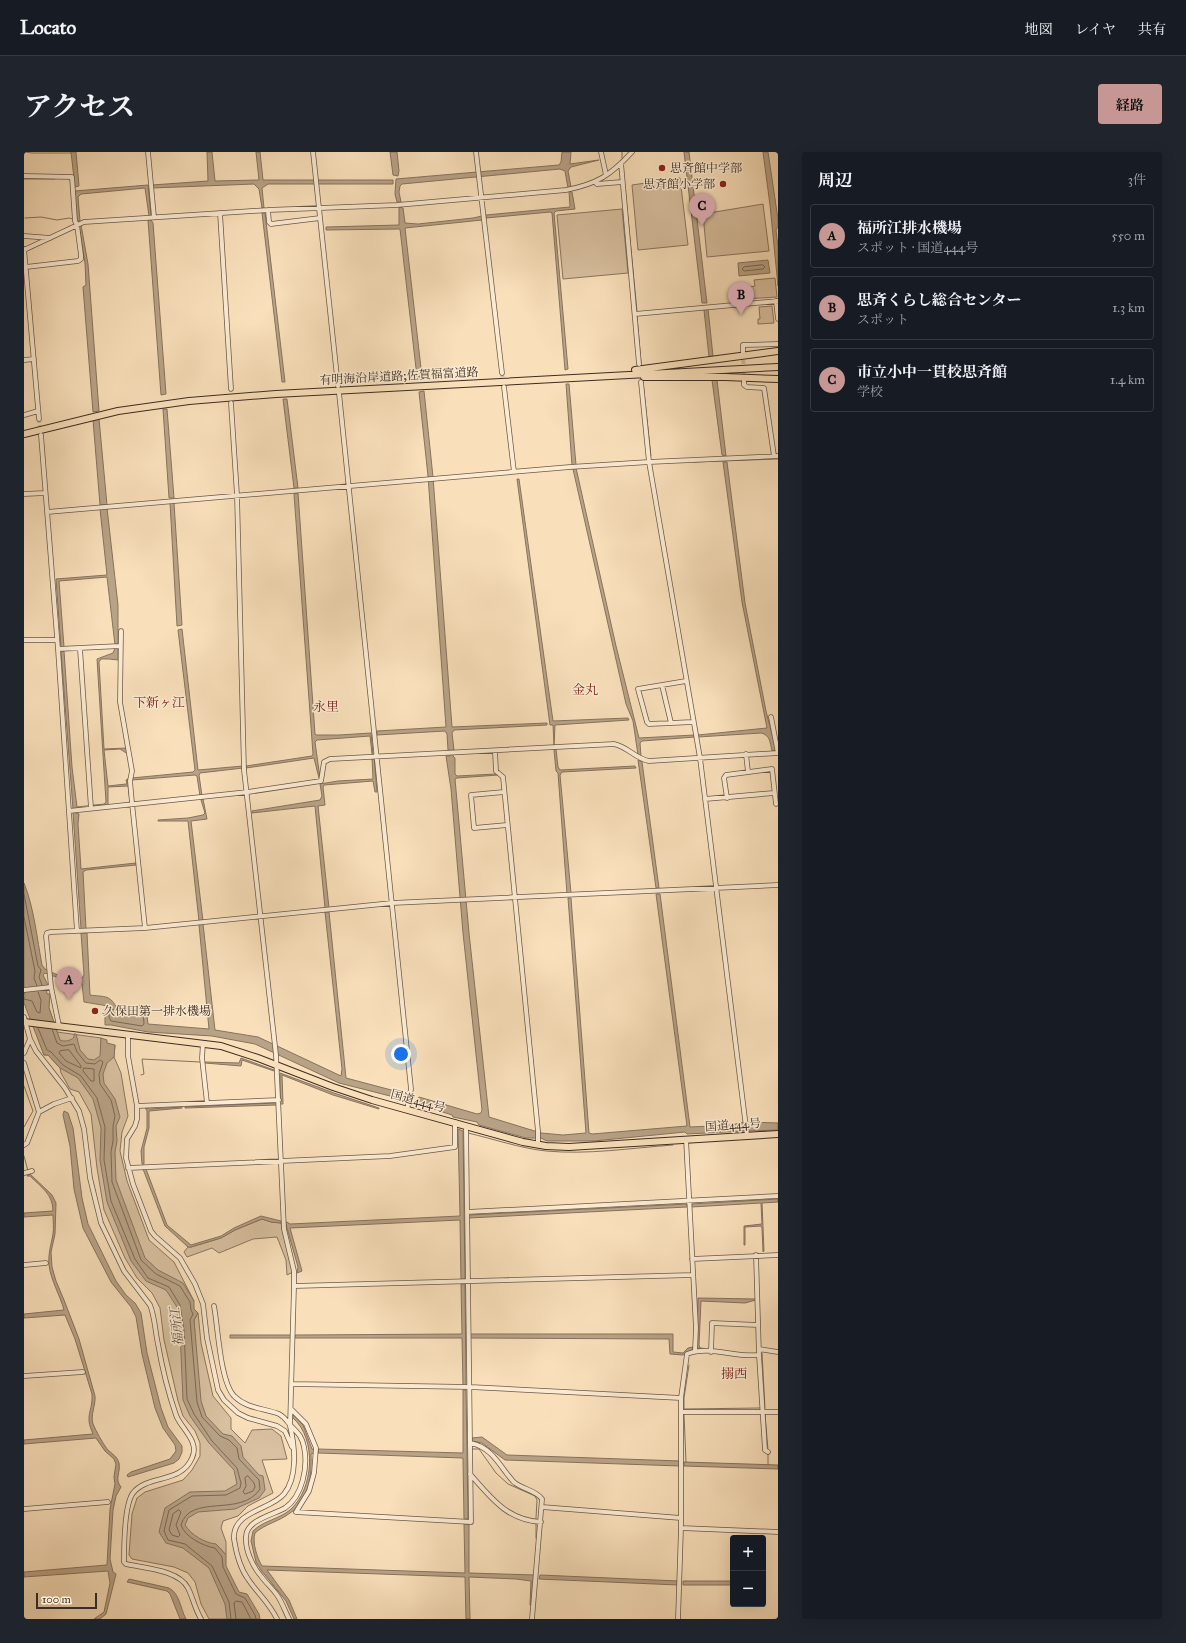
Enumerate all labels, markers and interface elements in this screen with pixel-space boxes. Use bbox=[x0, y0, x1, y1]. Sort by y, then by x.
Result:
text: Locato bbox=[20, 16, 76, 39]
text: 地図 bbox=[1025, 21, 1053, 38]
text: レイヤ bbox=[1075, 21, 1116, 38]
text: 共有 bbox=[1138, 21, 1166, 38]
button: 経路 bbox=[1098, 84, 1162, 124]
text: アクセス bbox=[24, 89, 135, 124]
place label: 思斉館中学部 bbox=[670, 161, 742, 175]
marker: 思斉館中学部 bbox=[657, 163, 667, 173]
text: 周辺 bbox=[818, 170, 852, 191]
text: 3件 bbox=[1128, 172, 1146, 188]
place label: 思斉館小学部 bbox=[643, 177, 715, 191]
marker: 思斉館小学部 bbox=[718, 179, 728, 189]
pin: C bbox=[689, 193, 715, 226]
text: 福所江排水機場 bbox=[857, 219, 962, 237]
text: A bbox=[828, 228, 836, 244]
text: 550 m bbox=[1112, 228, 1145, 244]
text: スポット · 国道444号 bbox=[857, 240, 978, 256]
pin: B bbox=[728, 282, 754, 315]
text: 思斉くらし総合センター bbox=[857, 291, 1021, 309]
text: B bbox=[828, 300, 836, 316]
text: 1.3 km bbox=[1112, 300, 1145, 316]
text: スポット bbox=[857, 312, 909, 328]
text: 市立小中一貫校思斉館 bbox=[857, 363, 1007, 381]
street label: 有明海沿岸道路;佐賀福富道路 bbox=[319, 365, 479, 387]
text: C bbox=[828, 372, 836, 388]
text: 1.4 km bbox=[1110, 372, 1145, 388]
text: 学校 bbox=[857, 384, 883, 400]
district label: 金丸 bbox=[572, 682, 598, 698]
district label: 下新ヶ江 bbox=[133, 695, 185, 711]
district label: 永里 bbox=[313, 699, 339, 715]
pin: A bbox=[56, 967, 82, 1000]
place label: 久保田第一排水機場 bbox=[103, 1004, 211, 1018]
marker: 久保田第一排水機場 bbox=[90, 1006, 100, 1016]
your location bbox=[391, 1044, 411, 1064]
street label: 国道444号 bbox=[389, 1087, 447, 1115]
street label: 国道444号 bbox=[705, 1116, 761, 1134]
water label: 福所江 bbox=[167, 1305, 187, 1347]
district label: 搦西 bbox=[721, 1366, 747, 1382]
map controls bbox=[730, 1535, 766, 1607]
button: + bbox=[730, 1535, 766, 1571]
button: − bbox=[730, 1571, 766, 1607]
scale bar bbox=[36, 1591, 97, 1610]
text: 100 m bbox=[42, 1593, 71, 1606]

